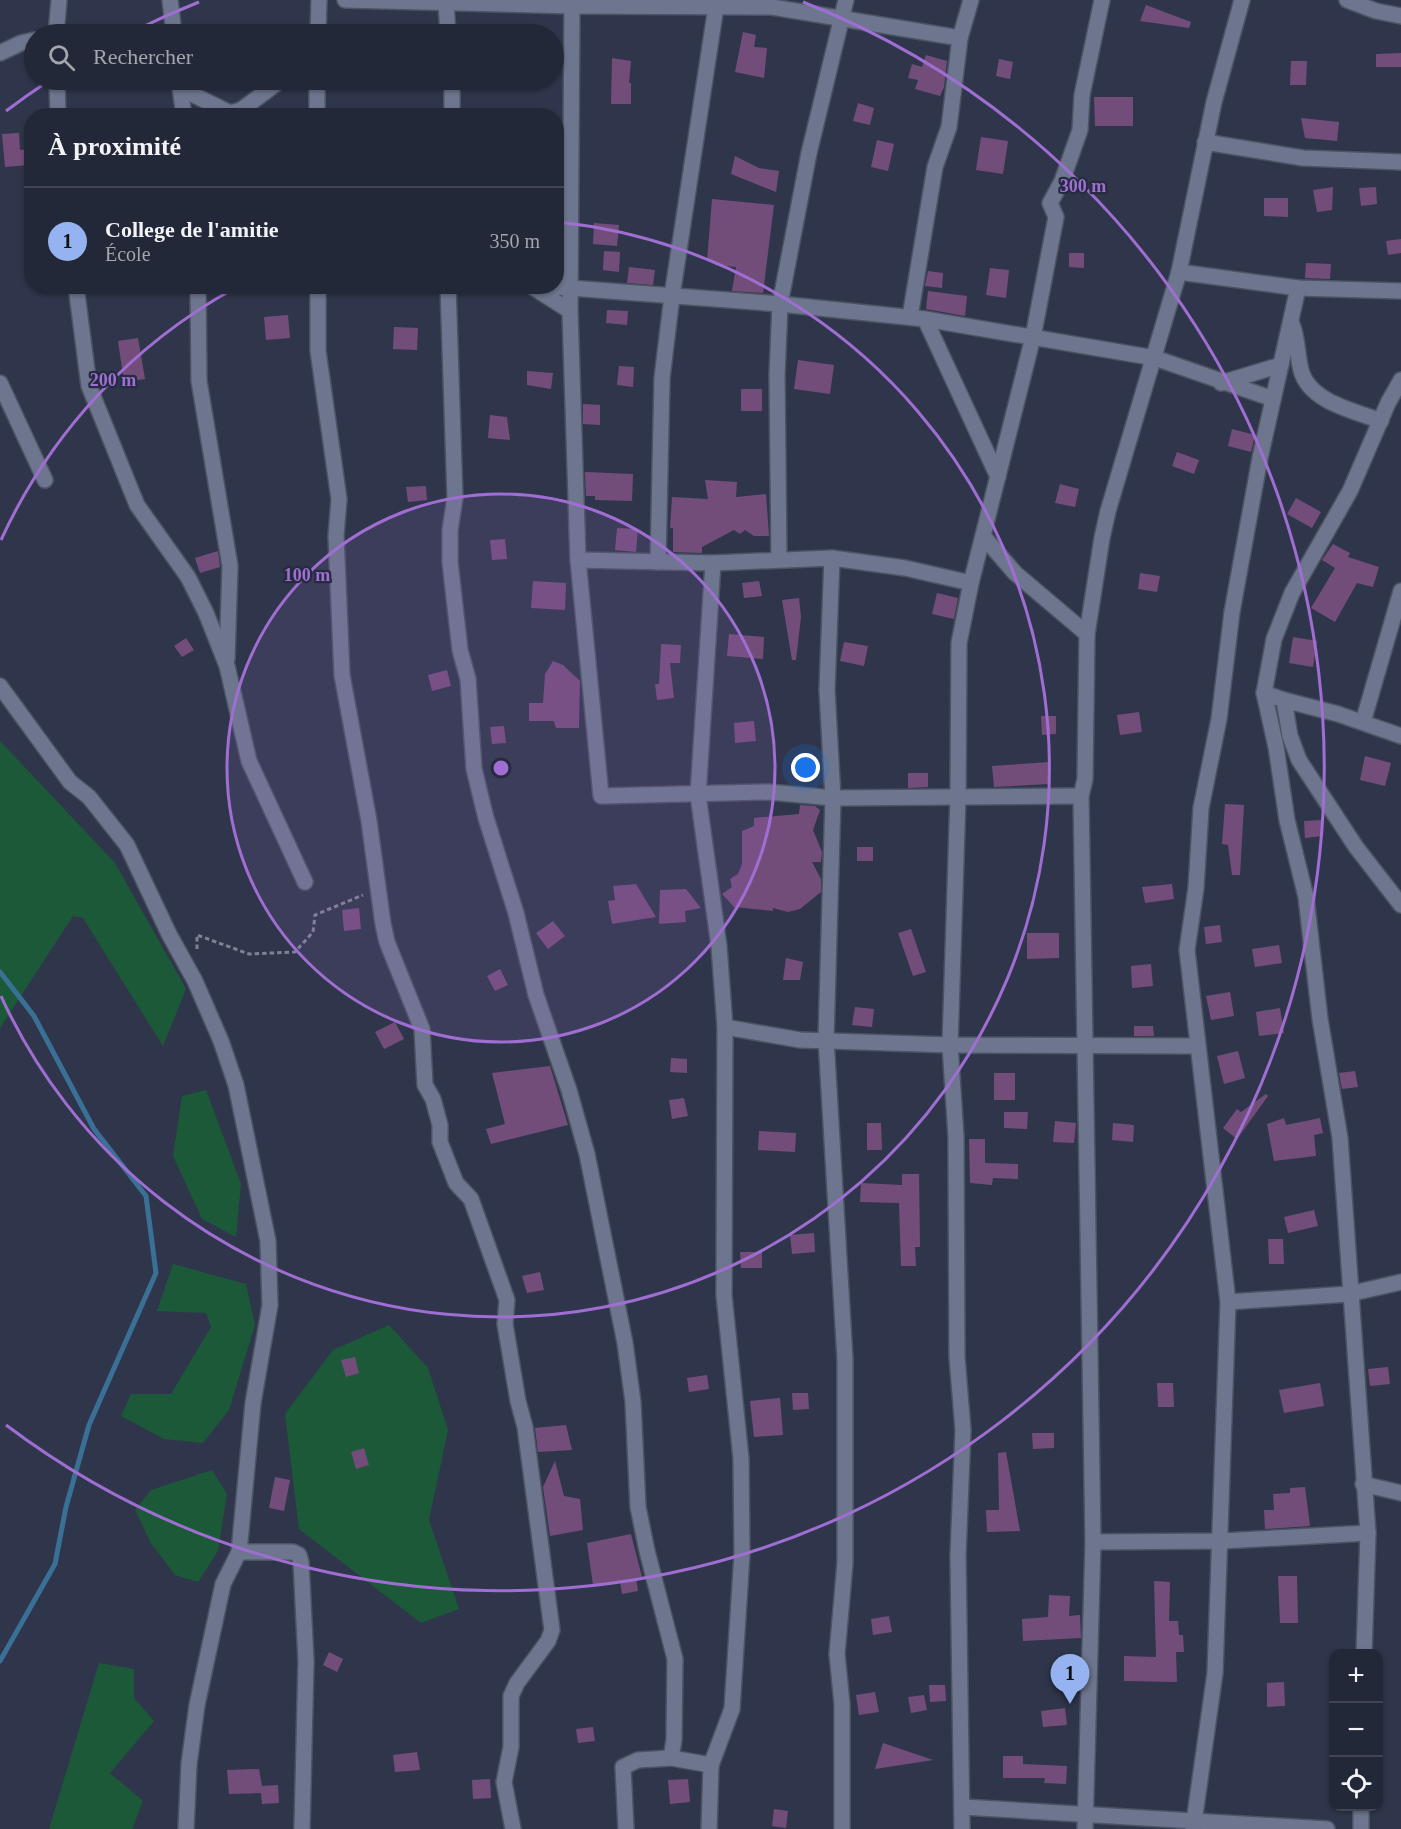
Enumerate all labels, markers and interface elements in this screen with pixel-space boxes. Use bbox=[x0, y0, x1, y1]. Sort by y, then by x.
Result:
search box bbox=[24, 24, 564, 90]
icon: search bbox=[45, 41, 78, 74]
text: Rechercher bbox=[93, 44, 193, 69]
text: À proximité bbox=[48, 132, 181, 161]
text: 300 m bbox=[1060, 176, 1106, 196]
text: College de l'amitie bbox=[105, 217, 279, 242]
text: 1 bbox=[63, 230, 73, 252]
text: 350 m bbox=[489, 230, 540, 252]
text: École bbox=[105, 243, 151, 265]
text: 200 m bbox=[90, 370, 136, 390]
text: 100 m bbox=[284, 565, 330, 585]
your location bbox=[791, 753, 820, 782]
centre of rings bbox=[491, 758, 511, 778]
map controls bbox=[1329, 1649, 1383, 1811]
button: + bbox=[1329, 1649, 1383, 1703]
pin: 1 bbox=[1050, 1654, 1090, 1704]
button: − bbox=[1329, 1703, 1383, 1757]
button: locate bbox=[1329, 1757, 1383, 1811]

